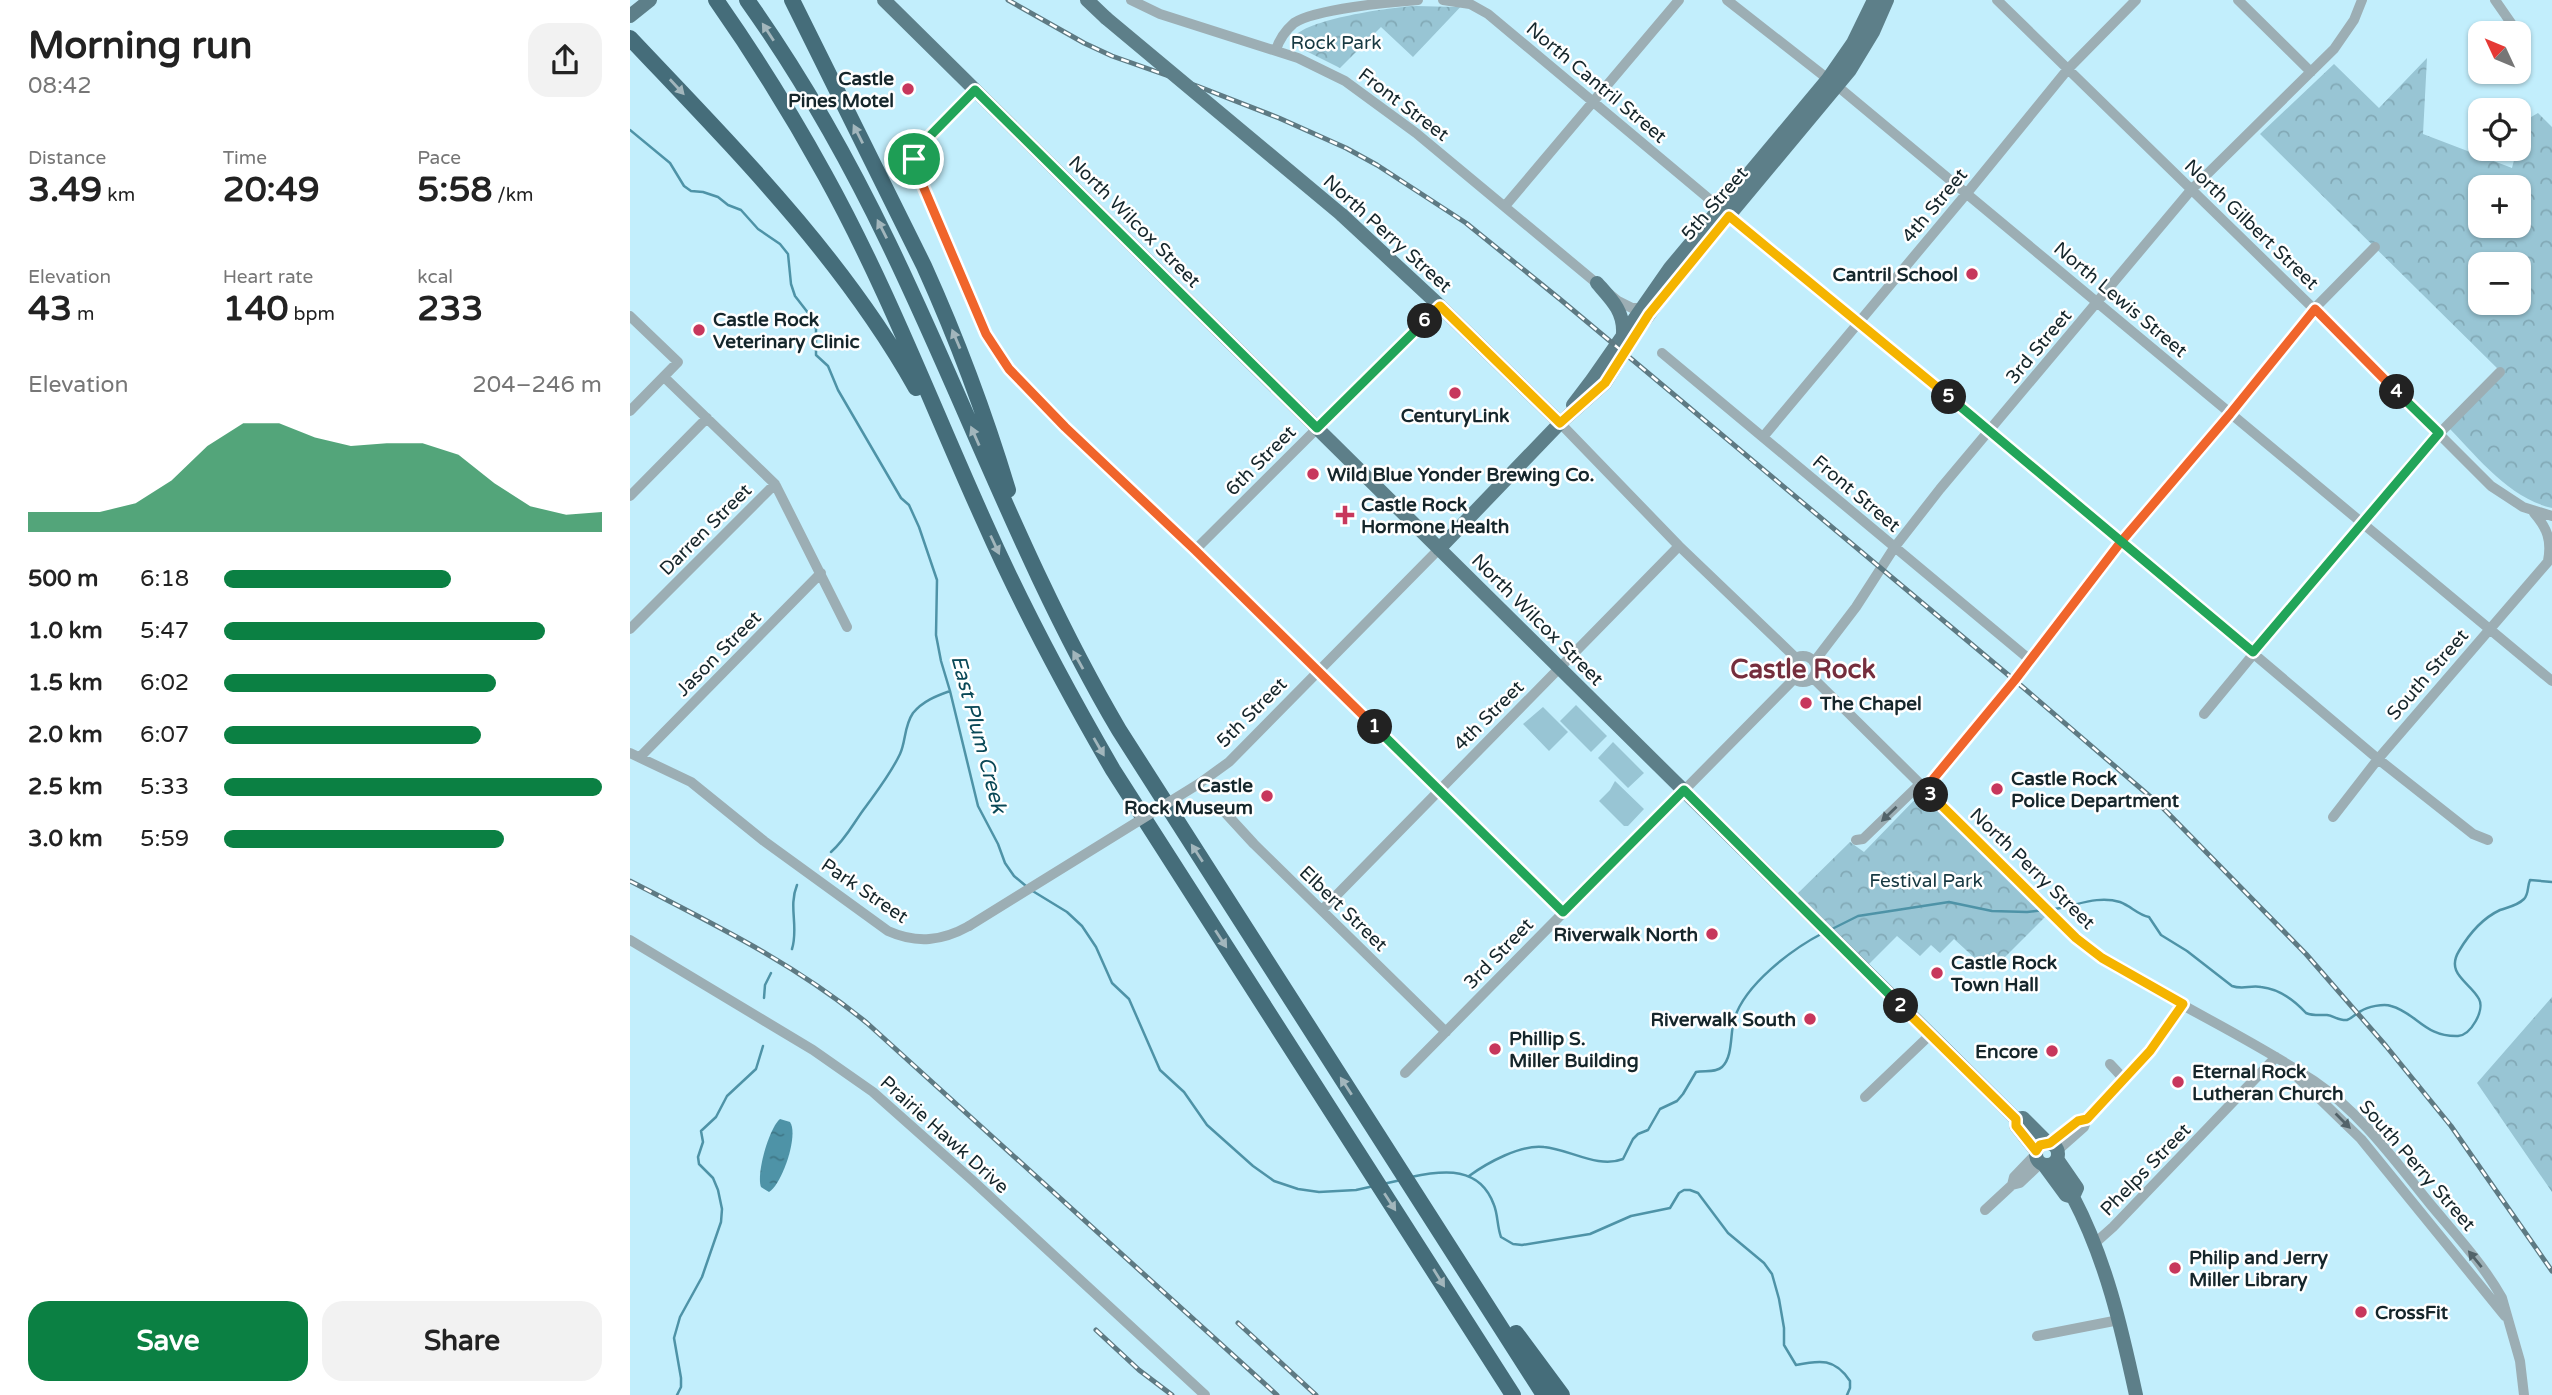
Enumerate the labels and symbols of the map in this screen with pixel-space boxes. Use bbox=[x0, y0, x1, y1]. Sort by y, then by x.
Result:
street label: North Cantril Street bbox=[1522, 18, 1671, 148]
north arrow bbox=[2468, 21, 2530, 84]
one-way arrow bbox=[762, 22, 775, 42]
park label: Rock Park bbox=[1290, 32, 1382, 54]
street label: Front Street bbox=[1354, 64, 1453, 146]
place label: Castle Pines Motel bbox=[788, 68, 894, 112]
one-way arrow bbox=[668, 78, 684, 95]
marker: Castle Pines Motel bbox=[900, 81, 916, 97]
one-way arrow bbox=[852, 124, 863, 144]
pin bbox=[884, 129, 944, 189]
street label: North Wilcox Street bbox=[1064, 151, 1205, 292]
street label: North Gilbert Street bbox=[2180, 155, 2323, 294]
street label: 5th Street bbox=[1677, 162, 1753, 245]
street label: 4th Street bbox=[1897, 164, 1972, 247]
street label: North Perry Street bbox=[1319, 170, 1456, 297]
one-way arrow bbox=[876, 219, 887, 239]
street label: North Lewis Street bbox=[2049, 238, 2192, 362]
place label: Cantril School bbox=[1833, 264, 1958, 286]
marker: Cantril School bbox=[1964, 266, 1980, 282]
pin: 6 bbox=[1408, 304, 1442, 338]
street label: 3rd Street bbox=[2001, 305, 2076, 388]
place label: Castle Rock Veterinary Clinic bbox=[713, 309, 860, 354]
marker: Castle Rock Veterinary Clinic bbox=[691, 322, 707, 338]
one-way arrow bbox=[950, 329, 962, 349]
pin: 4 bbox=[2380, 374, 2414, 410]
pin: 5 bbox=[1932, 380, 1966, 414]
marker: CenturyLink bbox=[1447, 385, 1463, 401]
place label: CenturyLink bbox=[1401, 405, 1510, 428]
street label: 6th Street bbox=[1221, 421, 1300, 500]
one-way arrow bbox=[969, 426, 980, 447]
street label: Front Street bbox=[1808, 451, 1905, 537]
place label: Wild Blue Yonder Brewing Co. bbox=[1327, 464, 1594, 487]
marker: Wild Blue Yonder Brewing Co. bbox=[1305, 466, 1321, 482]
street label: Darren Street bbox=[655, 479, 756, 580]
place label: Castle Rock Hormone Health bbox=[1361, 494, 1509, 538]
marker: Castle Rock Hormone Health bbox=[1335, 505, 1355, 525]
one-way arrow bbox=[989, 535, 1000, 555]
street label: North Wilcox Street bbox=[1467, 549, 1608, 690]
street label: Jason Street bbox=[672, 607, 766, 701]
street label: South Street bbox=[2382, 625, 2473, 724]
one-way arrow bbox=[1072, 650, 1084, 669]
water label: East Plum Creek bbox=[945, 652, 1012, 817]
district label: Castle Rock bbox=[1730, 654, 1876, 685]
street label: 5th Street bbox=[1212, 673, 1291, 752]
street label: 4th Street bbox=[1449, 676, 1528, 755]
place label: The Chapel bbox=[1819, 693, 1922, 716]
marker: The Chapel bbox=[1798, 695, 1814, 711]
pin: 1 bbox=[1358, 710, 1392, 744]
one-way arrow bbox=[1093, 737, 1105, 756]
place label: Castle Rock Police Department bbox=[2011, 768, 2180, 813]
place label: Castle Rock Museum bbox=[1124, 775, 1253, 819]
pin: 3 bbox=[1914, 778, 1948, 812]
marker: Castle Rock Police Department bbox=[1989, 781, 2005, 797]
marker: Castle Rock Museum bbox=[1259, 788, 1275, 804]
street label: North Perry Street bbox=[1965, 804, 2099, 934]
one-way arrow bbox=[1881, 805, 1898, 821]
one-way arrow bbox=[1191, 844, 1204, 863]
street label: Park Street bbox=[817, 854, 912, 928]
street label: Elbert Street bbox=[1295, 861, 1392, 956]
park label: Festival Park bbox=[1869, 870, 1983, 892]
street label: 3rd Street bbox=[1459, 914, 1538, 994]
place label: Riverwalk North bbox=[1553, 924, 1698, 946]
marker: Riverwalk North bbox=[1704, 926, 1720, 942]
one-way arrow bbox=[1214, 929, 1227, 948]
place label: Castle Rock Town Hall bbox=[1950, 952, 2058, 996]
marker: Castle Rock Town Hall bbox=[1929, 965, 1945, 981]
pin: 2 bbox=[1884, 988, 1918, 1024]
place label: Riverwalk South bbox=[1650, 1009, 1796, 1031]
marker: Riverwalk South bbox=[1802, 1011, 1818, 1027]
place label: Phillip S. Miller Building bbox=[1509, 1028, 1639, 1073]
marker: Phillip S. Miller Building bbox=[1487, 1041, 1503, 1057]
place label: Encore bbox=[1975, 1041, 2038, 1063]
marker: Encore bbox=[2044, 1043, 2060, 1059]
place label: Eternal Rock Lutheran Church bbox=[2192, 1061, 2344, 1105]
street label: Prairie Hawk Drive bbox=[876, 1071, 1013, 1198]
marker: Eternal Rock Lutheran Church bbox=[2170, 1074, 2186, 1090]
one-way arrow bbox=[1340, 1076, 1353, 1096]
street label: South Perry Street bbox=[2355, 1096, 2480, 1235]
one-way arrow bbox=[2335, 1112, 2351, 1129]
street label: Phelps Street bbox=[2096, 1119, 2195, 1221]
one-way arrow bbox=[1383, 1192, 1396, 1211]
place label: Philip and Jerry Miller Library bbox=[2189, 1247, 2329, 1292]
one-way arrow bbox=[2468, 1250, 2483, 1268]
marker: Philip and Jerry Miller Library bbox=[2167, 1260, 2183, 1276]
one-way arrow bbox=[1433, 1269, 1446, 1288]
place label: CrossFit bbox=[2375, 1302, 2449, 1324]
marker: CrossFit bbox=[2353, 1304, 2369, 1320]

